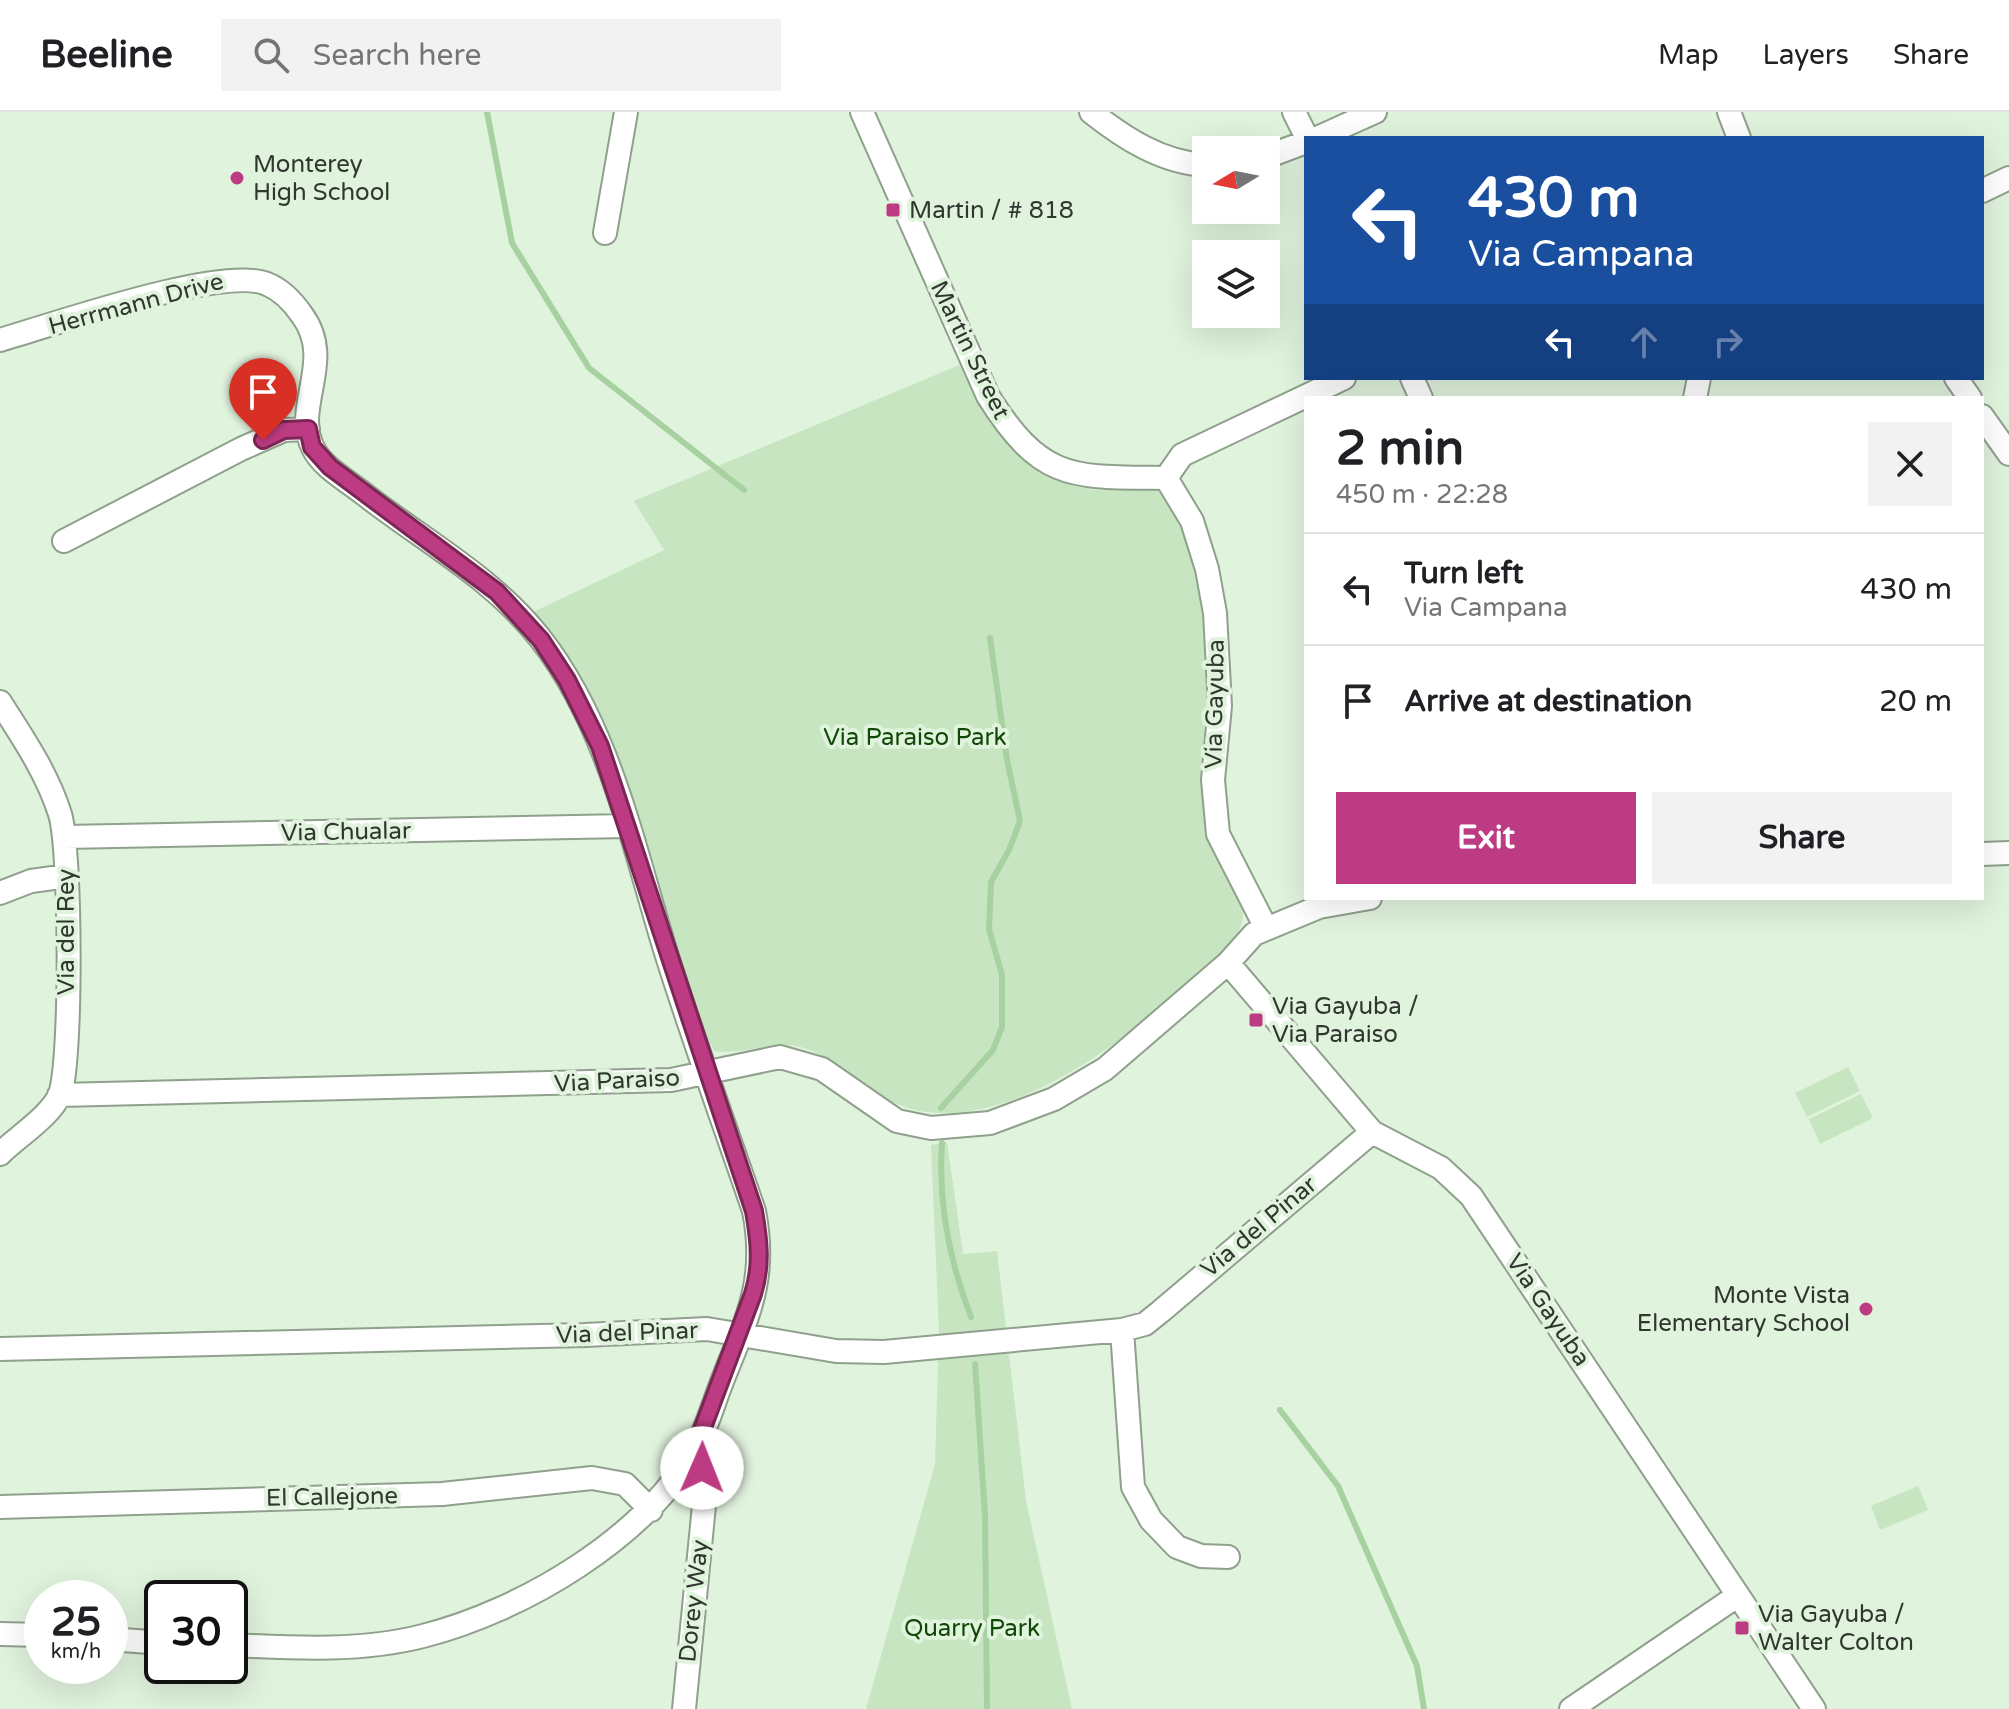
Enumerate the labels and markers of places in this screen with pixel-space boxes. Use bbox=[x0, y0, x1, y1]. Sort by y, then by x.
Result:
place label: Monterey High School bbox=[253, 150, 390, 207]
marker: Monterey High School bbox=[228, 169, 246, 187]
place label: Martin / # 818 bbox=[909, 196, 1074, 225]
marker: Martin / # 818 bbox=[884, 201, 902, 219]
pin bbox=[229, 358, 297, 440]
place label: Via Gayuba / Via Paraiso bbox=[1272, 992, 1419, 1049]
marker: Via Gayuba / Via Paraiso bbox=[1247, 1011, 1265, 1029]
place label: Monte Vista Elementary School bbox=[1637, 1281, 1850, 1338]
marker: Monte Vista Elementary School bbox=[1857, 1300, 1875, 1318]
place label: Via Gayuba / Walter Colton bbox=[1758, 1600, 1914, 1657]
marker: Via Gayuba / Walter Colton bbox=[1733, 1619, 1751, 1637]

